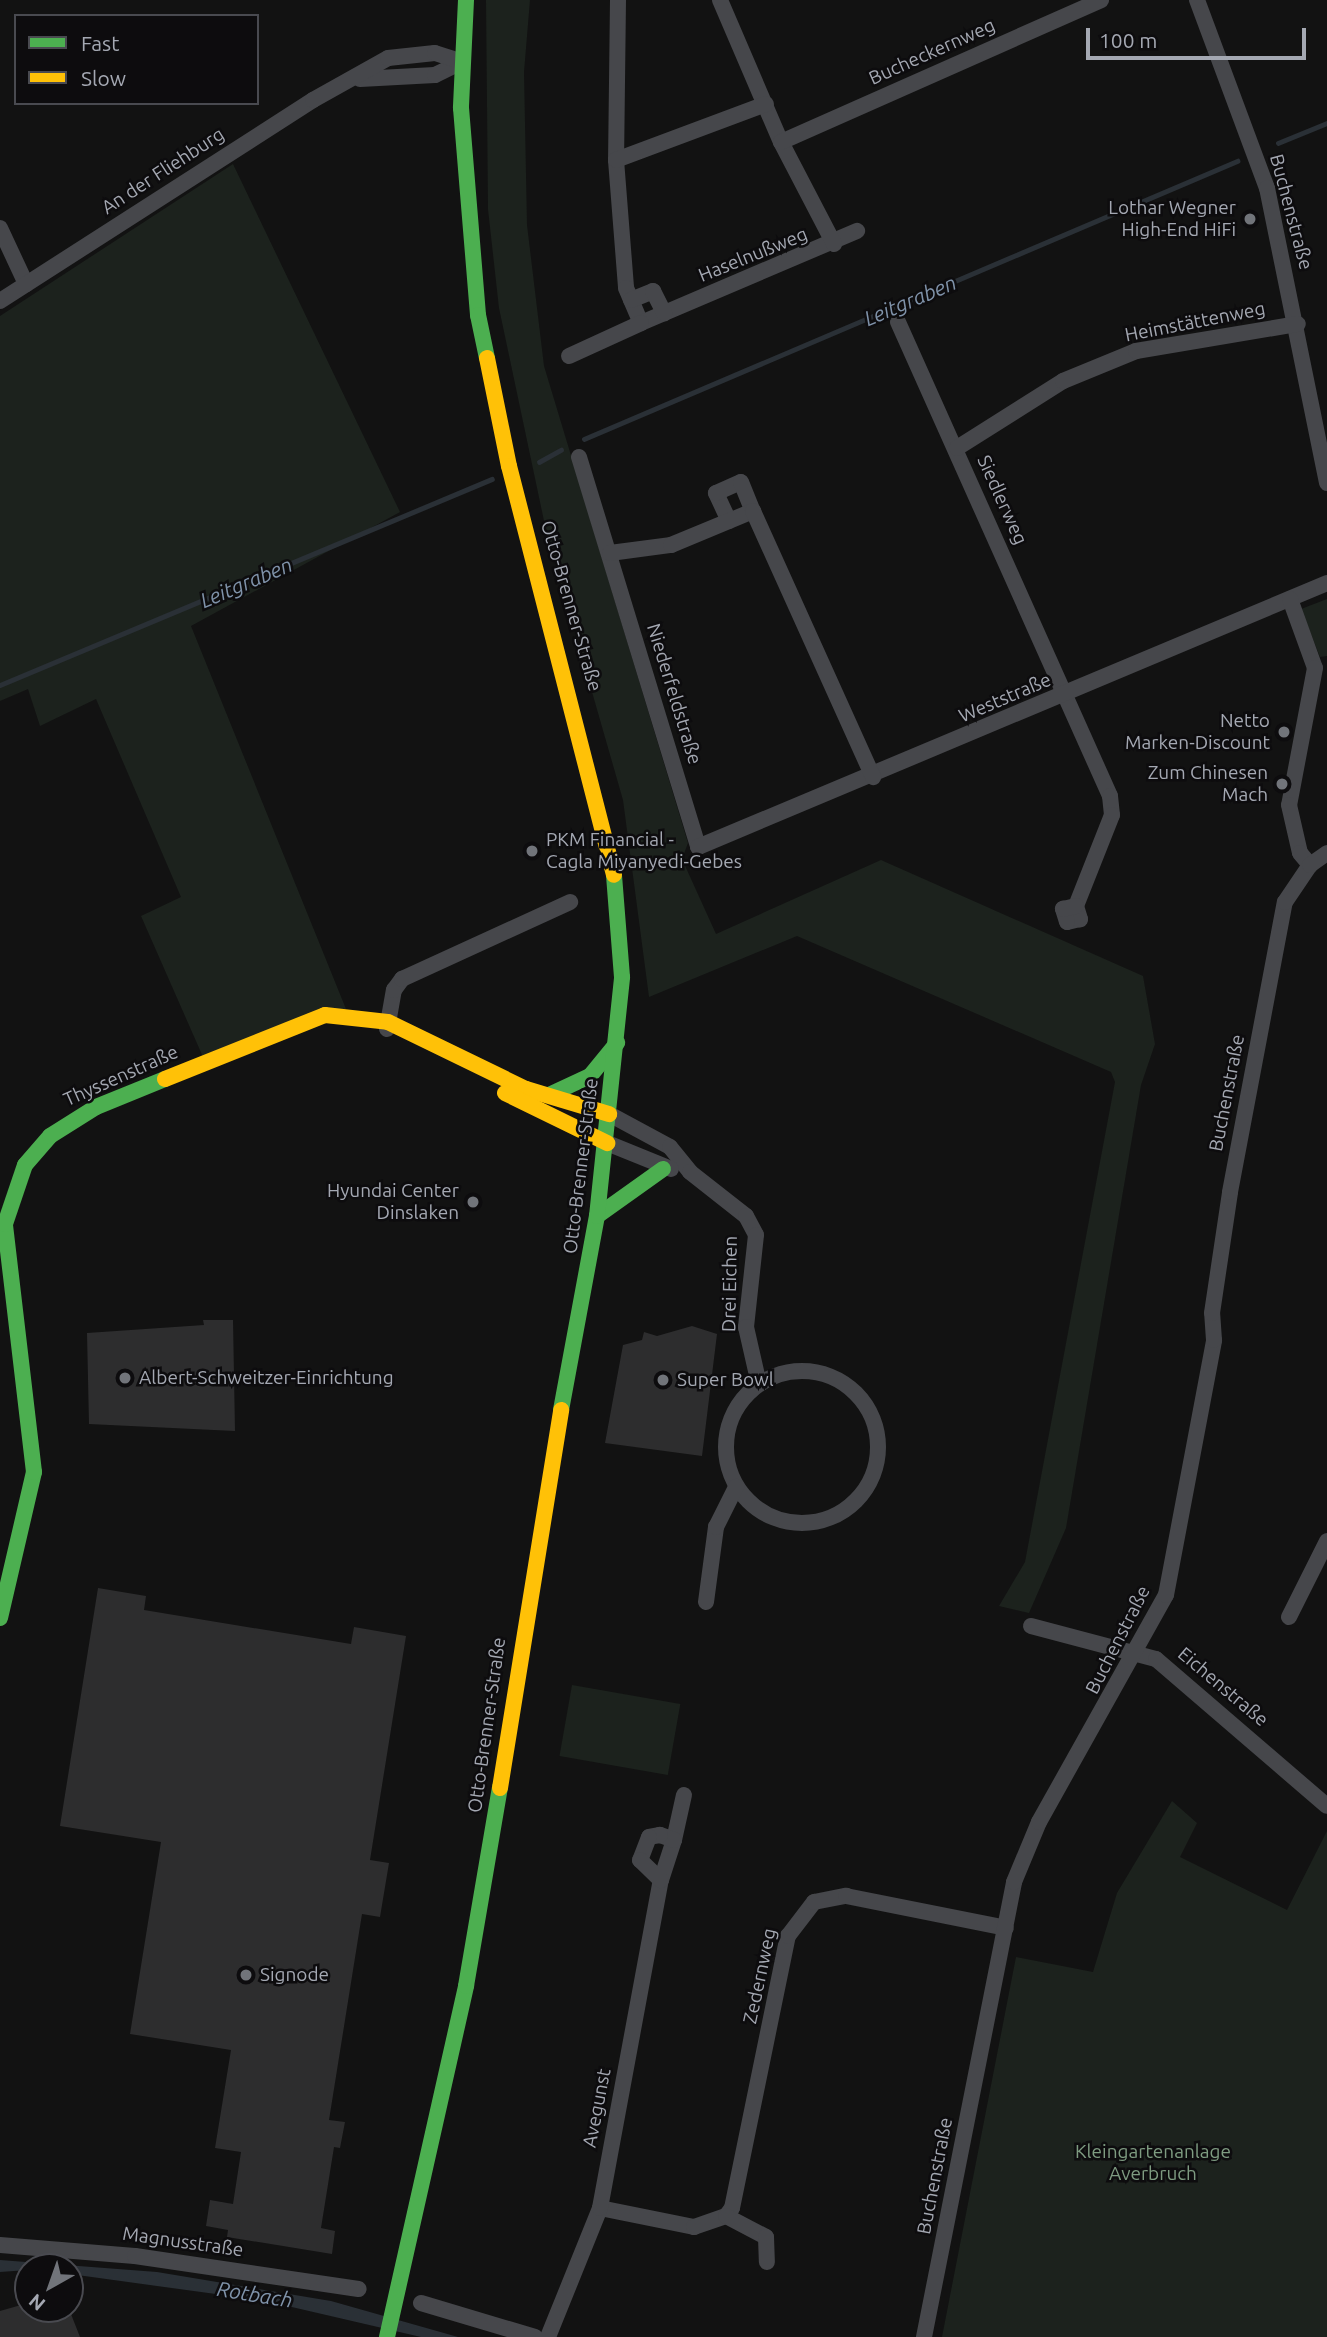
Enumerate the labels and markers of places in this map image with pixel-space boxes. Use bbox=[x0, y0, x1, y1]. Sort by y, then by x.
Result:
place label: Lothar Wegner High-End HiFi bbox=[1108, 197, 1236, 241]
marker: Lothar Wegner High-End HiFi bbox=[1242, 211, 1258, 227]
place label: Netto Marken-Discount bbox=[1125, 710, 1270, 754]
marker: Netto Marken-Discount bbox=[1276, 724, 1292, 740]
place label: Zum Chinesen Mach bbox=[1148, 762, 1268, 806]
marker: Zum Chinesen Mach bbox=[1274, 776, 1290, 792]
place label: PKM Financial - Cagla Miyanyedi-Gebes bbox=[546, 829, 742, 873]
marker: PKM Financial - Cagla Miyanyedi-Gebes bbox=[524, 843, 540, 859]
place label: Hyundai Center Dinslaken bbox=[327, 1180, 459, 1224]
marker: Hyundai Center Dinslaken bbox=[465, 1194, 481, 1210]
place label: Albert-Schweitzer-Einrichtung bbox=[139, 1367, 394, 1389]
place label: Super Bowl bbox=[677, 1369, 774, 1391]
marker: Albert-Schweitzer-Einrichtung bbox=[117, 1370, 133, 1386]
marker: Super Bowl bbox=[655, 1372, 671, 1388]
place label: Signode bbox=[260, 1964, 329, 1986]
marker: Signode bbox=[238, 1967, 254, 1983]

